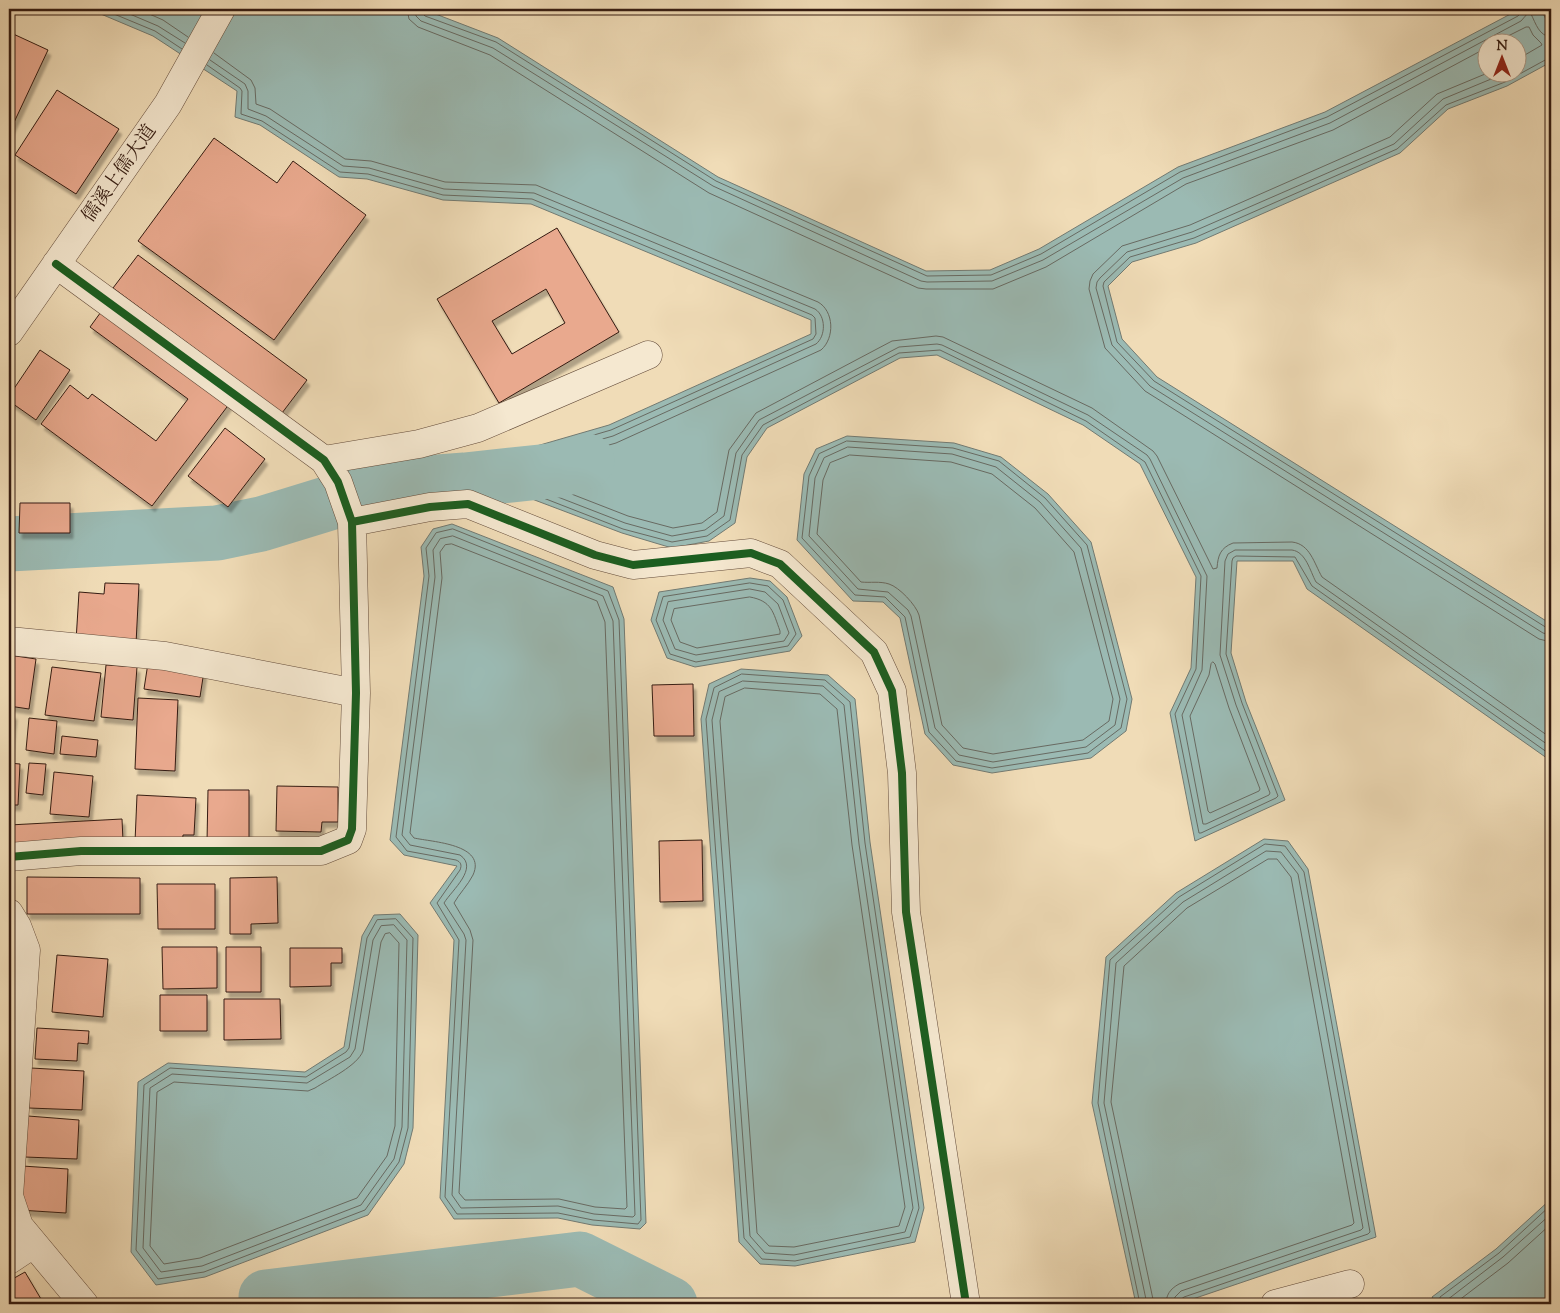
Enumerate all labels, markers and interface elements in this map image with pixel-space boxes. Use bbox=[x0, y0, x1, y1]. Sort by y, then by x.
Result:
north arrow bbox=[1478, 32, 1528, 82]
text: N bbox=[1496, 37, 1508, 57]
street label: 儒溪上儒大道 bbox=[76, 120, 164, 228]

